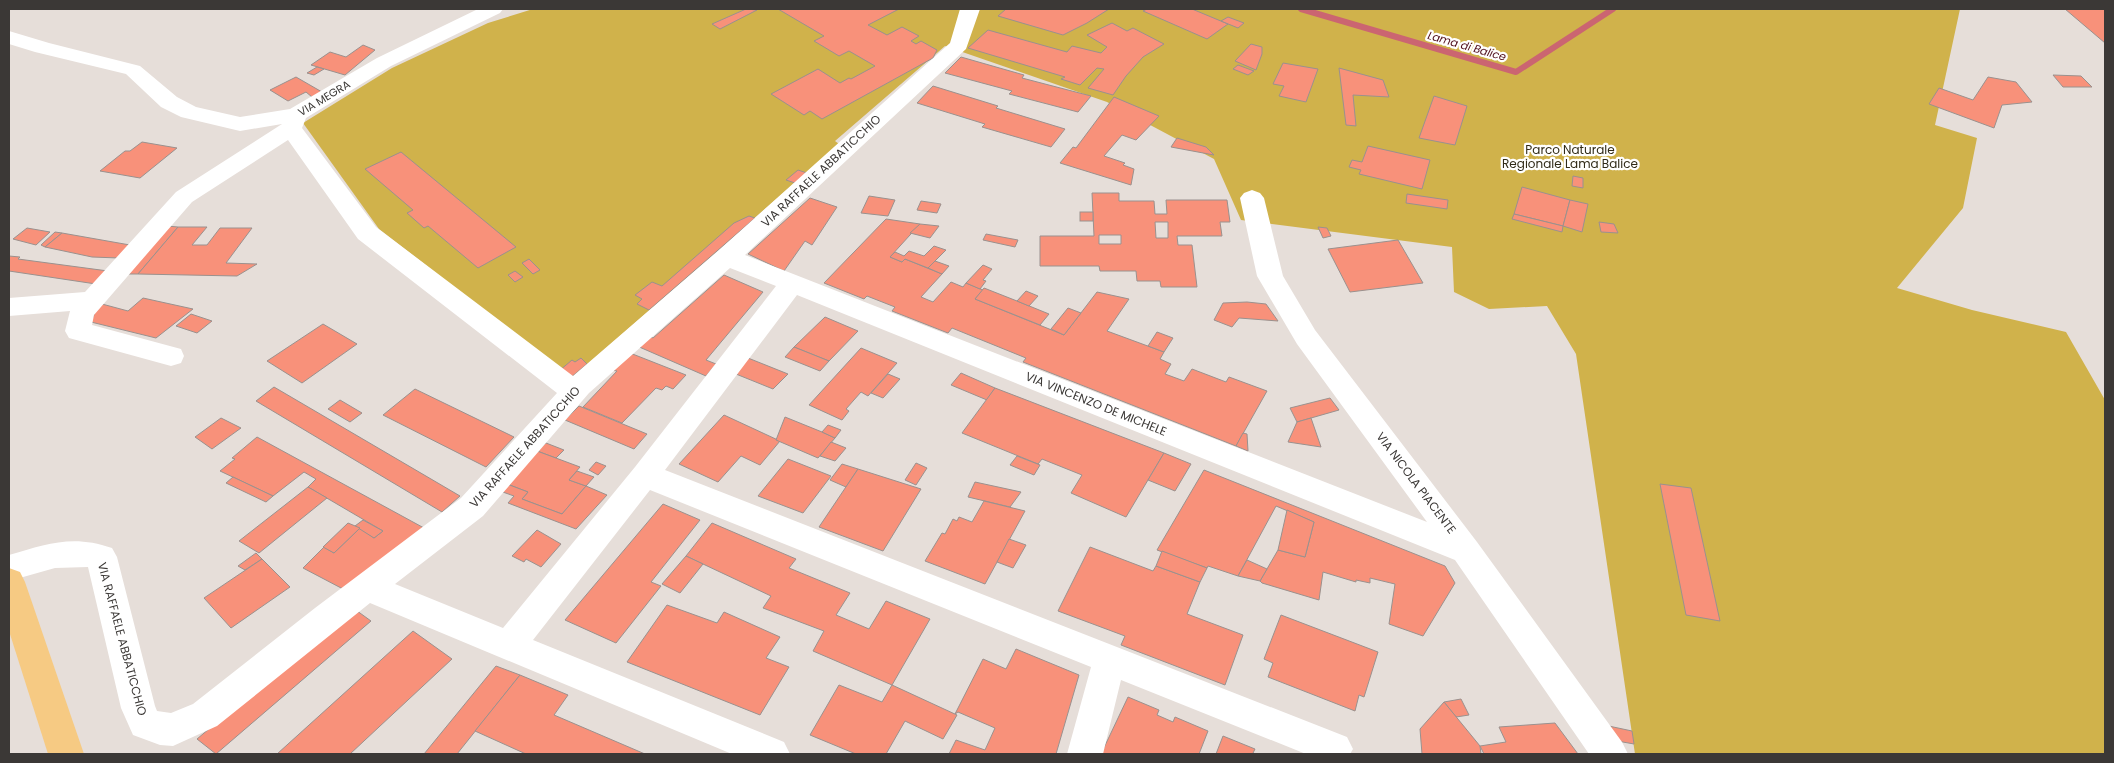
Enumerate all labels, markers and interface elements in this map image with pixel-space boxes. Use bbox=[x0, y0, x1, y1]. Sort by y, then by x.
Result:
water label: Lama di Balice bbox=[1426, 27, 1508, 65]
street label: VIA MEGRA bbox=[295, 76, 354, 120]
street label: VIA RAFFAELE ABBATICCHIO bbox=[757, 110, 884, 231]
park label: Parco Naturale Regionale Lama Balice bbox=[1502, 141, 1638, 172]
street label: VIA VINCENZO DE MICHELE bbox=[1023, 367, 1169, 440]
street label: VIA RAFFAELE ABBATICCHIO bbox=[465, 382, 584, 511]
street label: VIA NICOLA PIACENTE bbox=[1372, 428, 1460, 537]
street label: VIA RAFFAELE ABBATICCHIO bbox=[94, 560, 151, 717]

